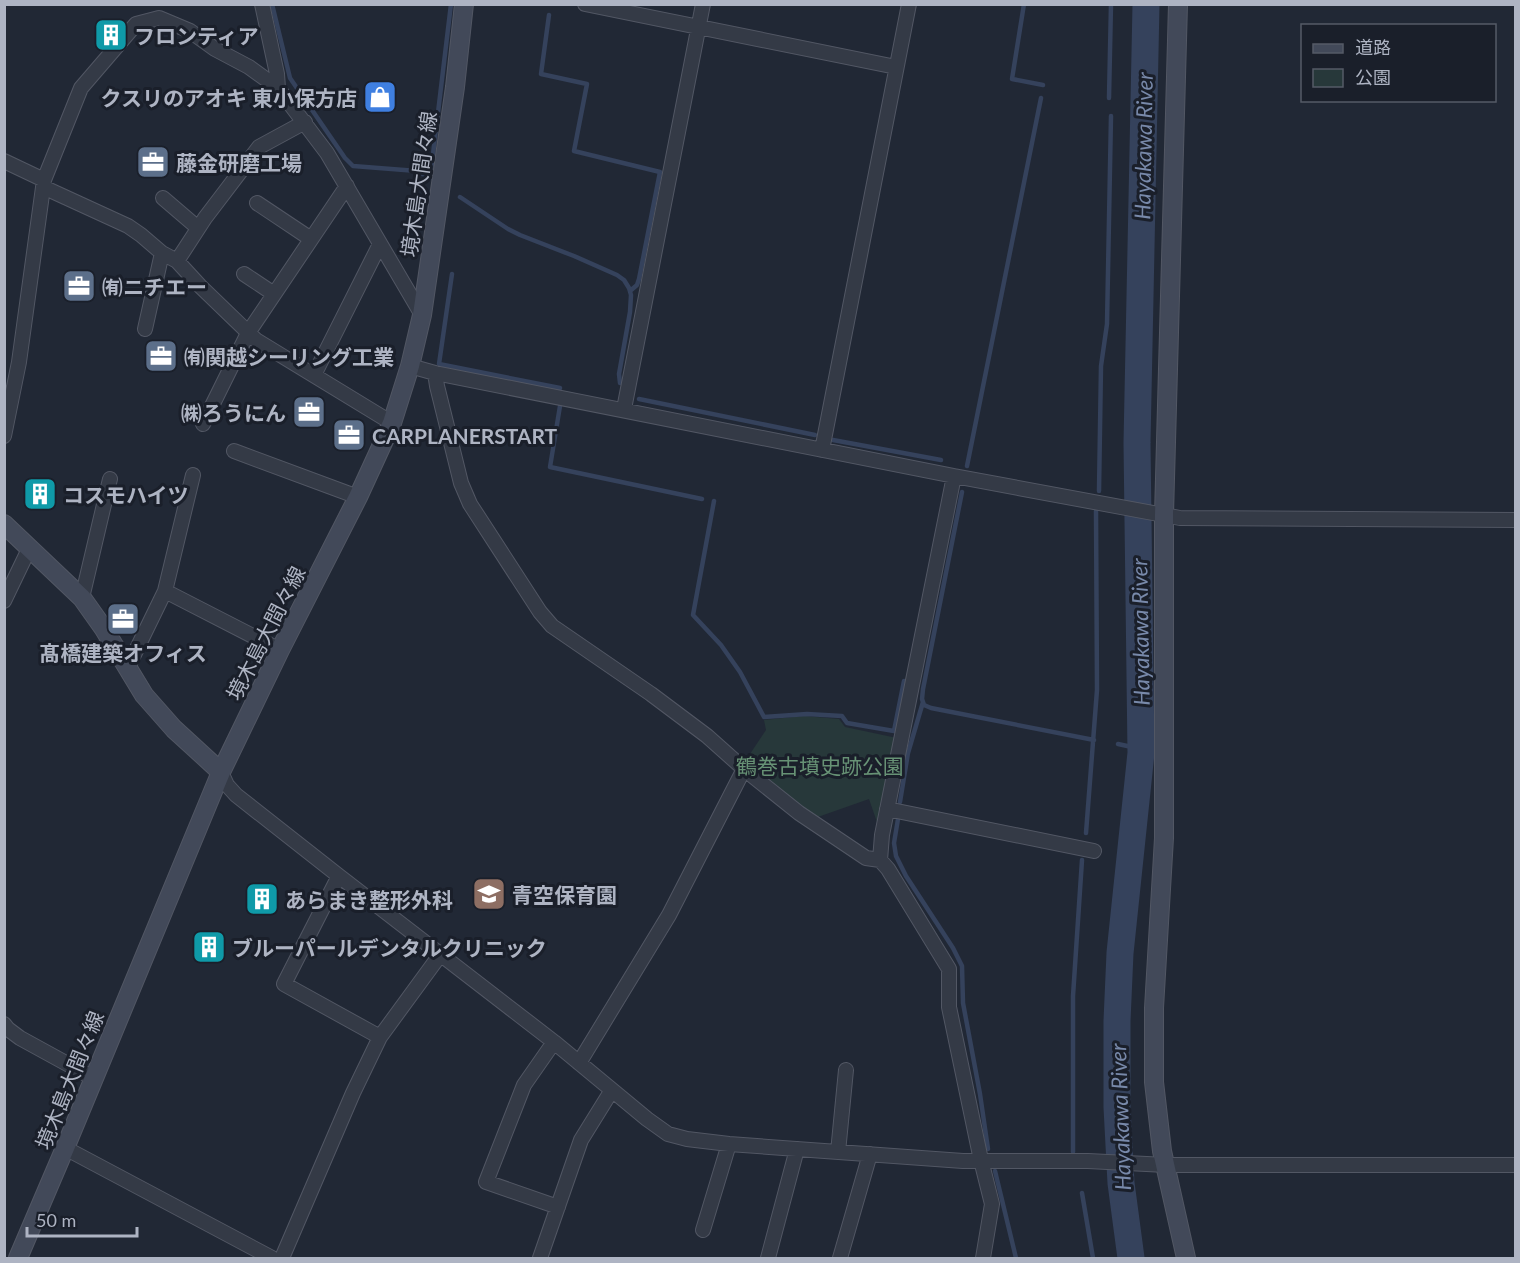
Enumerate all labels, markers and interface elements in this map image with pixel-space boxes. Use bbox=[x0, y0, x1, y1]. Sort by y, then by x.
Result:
building icon: フロンティア bbox=[93, 17, 129, 53]
place label: フロンティア bbox=[134, 23, 259, 48]
legend bbox=[1301, 24, 1496, 102]
text: 道路 bbox=[1355, 36, 1391, 58]
text: 公園 bbox=[1355, 66, 1391, 88]
water label: Hayakawa River bbox=[1128, 72, 1158, 220]
shop icon: クスリのアオキ 東小保方店 bbox=[362, 79, 398, 115]
place label: クスリのアオキ 東小保方店 bbox=[101, 85, 357, 110]
street label: 境木島大間々線 bbox=[395, 109, 441, 259]
office icon: 藤金研磨工場 bbox=[135, 144, 171, 180]
place label: 藤金研磨工場 bbox=[176, 150, 302, 175]
office icon: ㈲ニチエー bbox=[61, 268, 97, 304]
place label: ㈲ニチエー bbox=[102, 274, 207, 299]
office icon: ㈲関越シーリング工業 bbox=[143, 338, 179, 374]
place label: ㈲関越シーリング工業 bbox=[184, 344, 394, 369]
office icon: ㈱ろうにん bbox=[291, 394, 327, 430]
place label: ㈱ろうにん bbox=[181, 400, 286, 425]
office icon: CARPLANERSTART bbox=[331, 417, 367, 453]
place label: CARPLANERSTART bbox=[372, 423, 558, 448]
building icon: コスモハイツ bbox=[22, 476, 58, 512]
place label: コスモハイツ bbox=[63, 482, 189, 507]
water label: Hayakawa River bbox=[1125, 558, 1155, 706]
street label: 境木島大間々線 bbox=[220, 562, 310, 704]
office icon: 髙橋建築オフィス bbox=[105, 601, 141, 637]
place label: 髙橋建築オフィス bbox=[39, 640, 207, 665]
park label: 鶴巻古墳史跡公園 bbox=[736, 753, 904, 778]
school or university icon: 青空保育園 bbox=[471, 876, 507, 912]
building icon: あらまき整形外科 bbox=[244, 881, 280, 917]
place label: 青空保育園 bbox=[512, 882, 617, 907]
place label: あらまき整形外科 bbox=[285, 887, 453, 912]
building icon: ブルーパールデンタルクリニック bbox=[191, 929, 227, 965]
place label: ブルーパールデンタルクリニック bbox=[232, 935, 547, 960]
street label: 境木島大間々線 bbox=[30, 1007, 108, 1153]
water label: Hayakawa River bbox=[1104, 1042, 1136, 1191]
scale bar bbox=[27, 1200, 136, 1238]
text: 50 m bbox=[36, 1209, 76, 1231]

